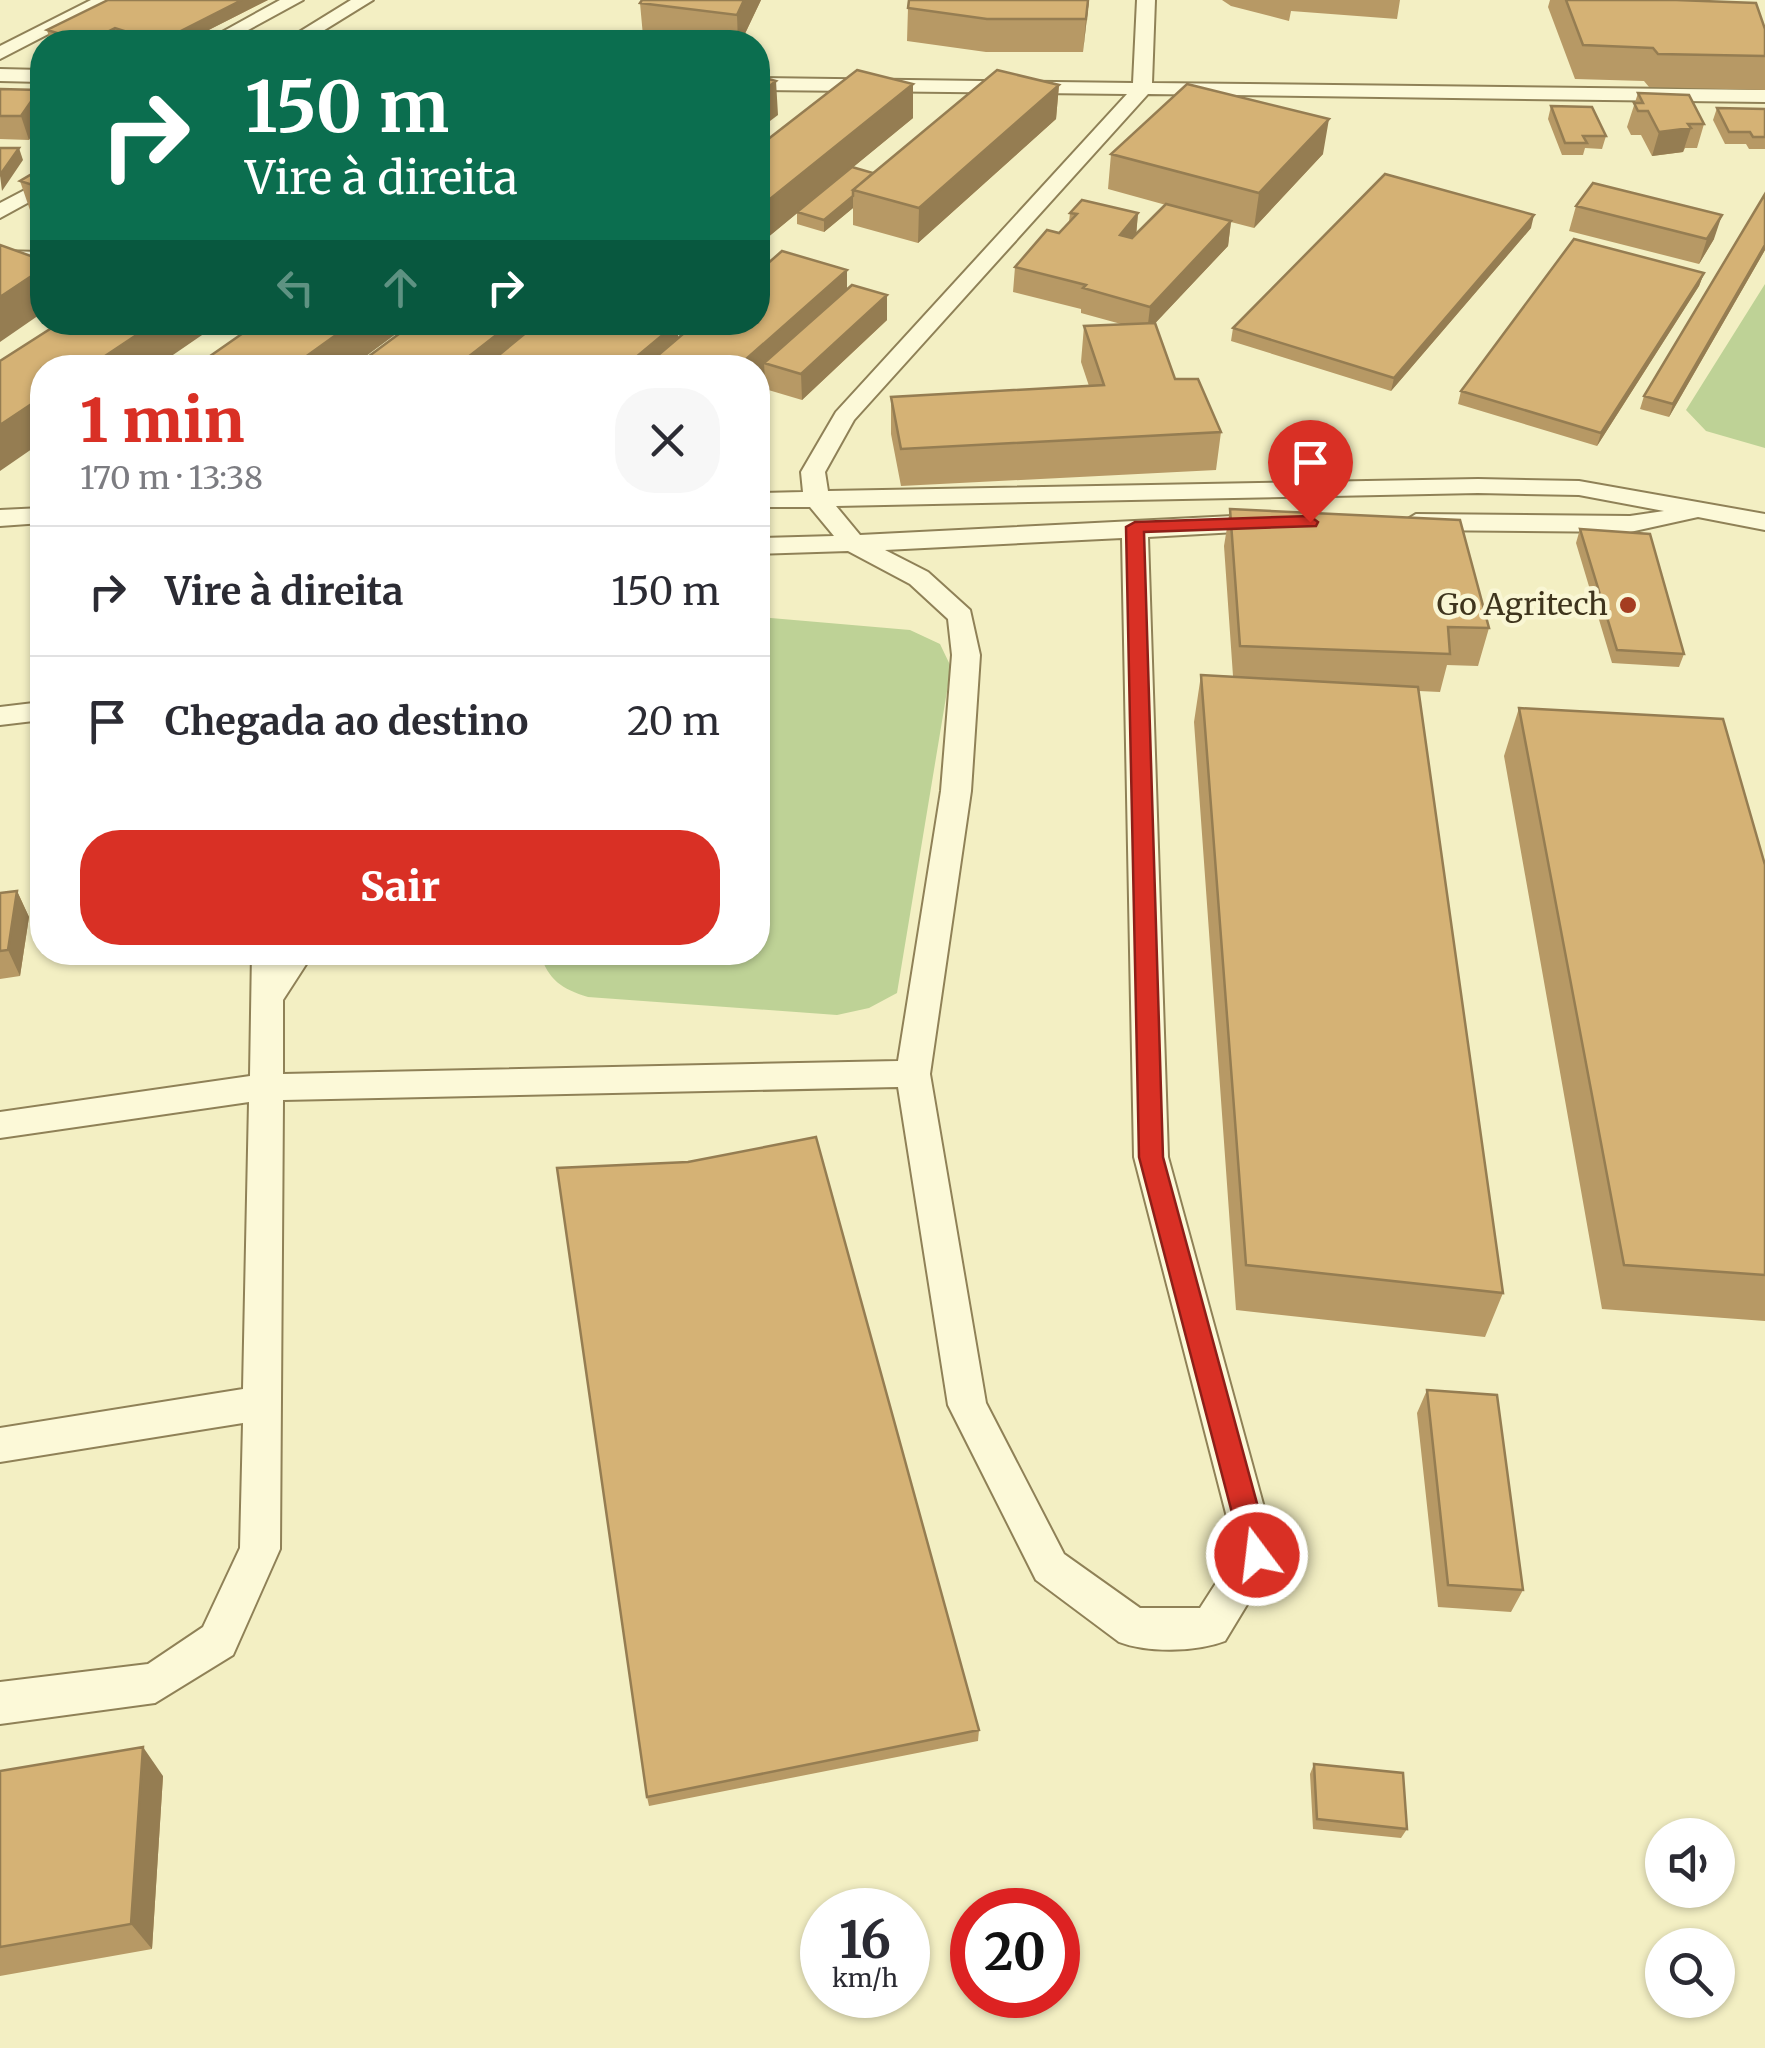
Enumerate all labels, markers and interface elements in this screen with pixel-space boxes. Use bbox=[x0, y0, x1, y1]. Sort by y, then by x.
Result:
text: 150 m bbox=[245, 63, 449, 151]
icon: right bbox=[80, 70, 210, 200]
text: Vire à direita bbox=[245, 150, 518, 206]
icon: left bbox=[268, 260, 323, 315]
icon: ahead bbox=[373, 260, 428, 315]
icon: right bbox=[478, 260, 533, 315]
text: 1 min bbox=[80, 383, 244, 458]
button: close bbox=[615, 388, 720, 493]
pin bbox=[1268, 420, 1353, 523]
icon: arrive bbox=[1283, 435, 1338, 490]
text: 170 m · 13:38 bbox=[80, 458, 263, 498]
icon: right bbox=[80, 564, 135, 619]
text: Vire à direita bbox=[165, 568, 403, 615]
text: 150 m bbox=[611, 568, 720, 615]
place label: Go Agritech bbox=[1437, 585, 1608, 623]
marker: Go Agritech bbox=[1617, 594, 1639, 616]
icon: arrive bbox=[80, 694, 135, 749]
text: Chegada ao destino bbox=[165, 698, 528, 745]
text: 20 m bbox=[627, 698, 720, 745]
button: Sair bbox=[80, 830, 720, 945]
position arrow bbox=[1205, 1503, 1309, 1607]
map controls bbox=[1645, 1818, 1735, 2018]
button: sound bbox=[1645, 1818, 1735, 1908]
speed limit sign: 20 bbox=[950, 1888, 1080, 2018]
text: 16 bbox=[839, 1909, 891, 1972]
button: search bbox=[1645, 1928, 1735, 2018]
text: km/h bbox=[832, 1962, 898, 1994]

